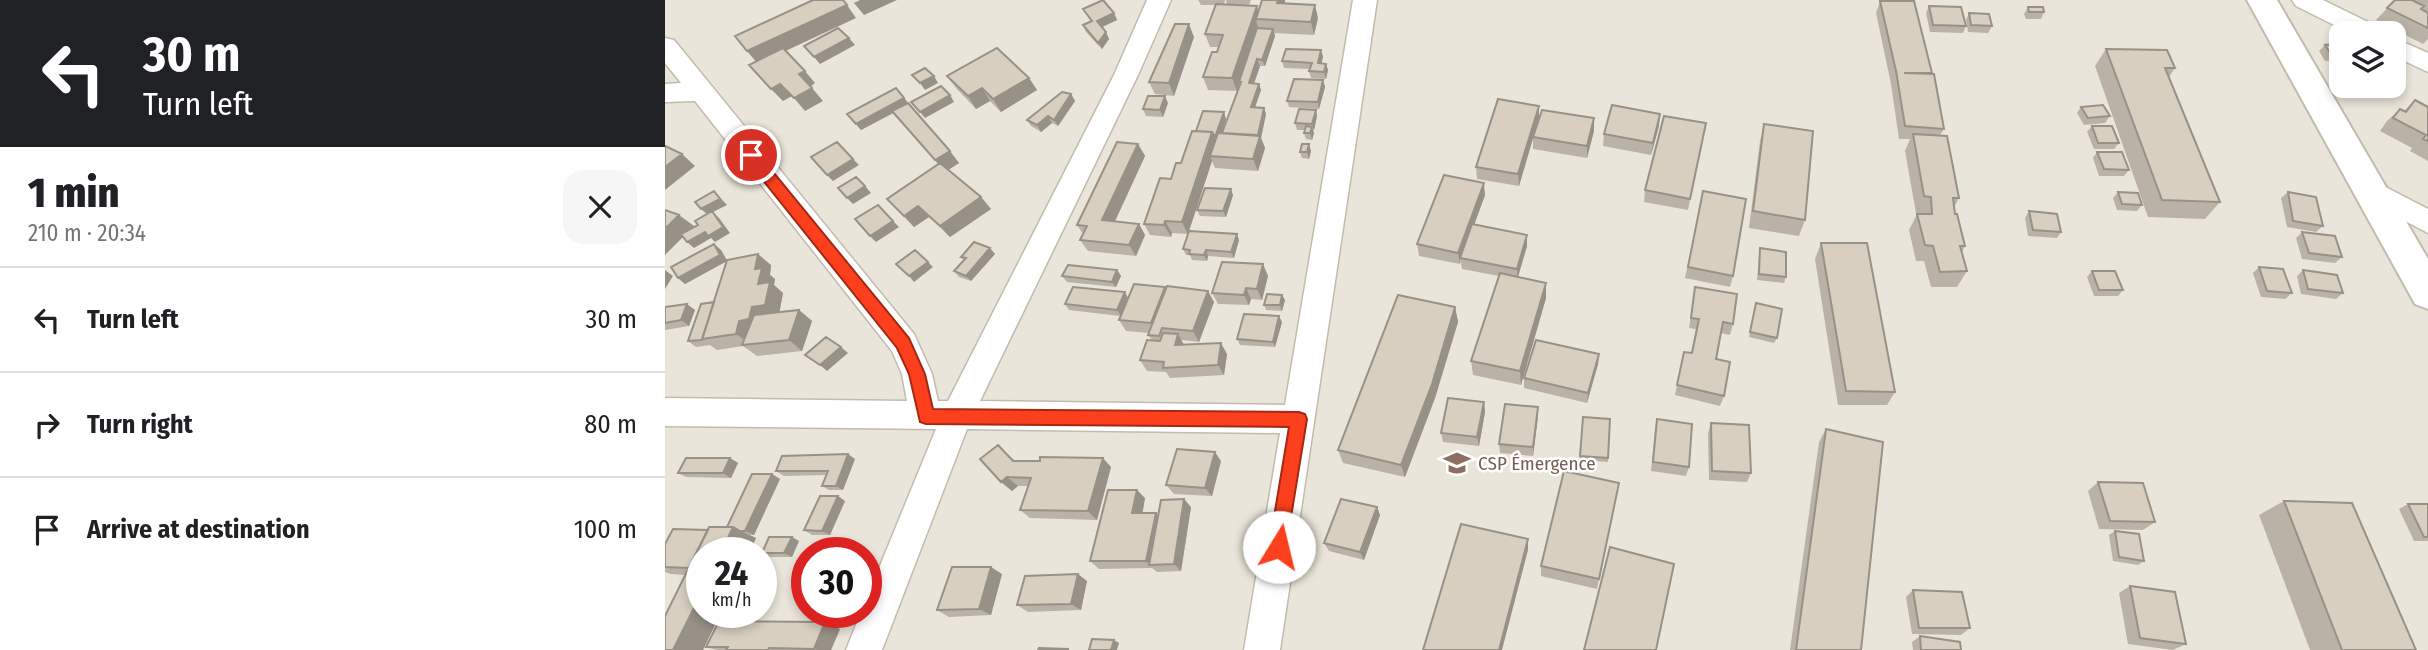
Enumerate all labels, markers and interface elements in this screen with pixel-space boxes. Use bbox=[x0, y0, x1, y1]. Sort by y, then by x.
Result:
map controls bbox=[2329, 21, 2406, 98]
button: layers bbox=[2329, 21, 2406, 98]
text: 30 m bbox=[143, 25, 241, 84]
icon: left bbox=[28, 28, 119, 119]
text: Turn left bbox=[143, 85, 253, 123]
pin bbox=[721, 125, 781, 185]
icon: arrive bbox=[732, 136, 770, 174]
text: 1 min bbox=[28, 168, 119, 218]
button: close bbox=[563, 170, 637, 244]
text: 210 m · 20:34 bbox=[28, 219, 146, 247]
icon: left bbox=[28, 301, 66, 339]
text: Turn left bbox=[87, 304, 179, 335]
text: 30 m bbox=[586, 304, 637, 335]
icon: right bbox=[28, 406, 66, 444]
text: Turn right bbox=[87, 409, 193, 440]
text: 80 m bbox=[584, 409, 637, 440]
school or university icon: CSP Émergence bbox=[1442, 448, 1472, 478]
place label: CSP Émergence bbox=[1478, 452, 1596, 475]
position arrow bbox=[1242, 510, 1316, 584]
icon: arrive bbox=[28, 511, 66, 549]
text: Arrive at destination bbox=[87, 514, 310, 545]
text: 100 m bbox=[574, 514, 637, 545]
speed limit sign: 30 bbox=[791, 537, 882, 628]
text: 24 bbox=[715, 552, 748, 594]
text: km/h bbox=[711, 589, 752, 611]

